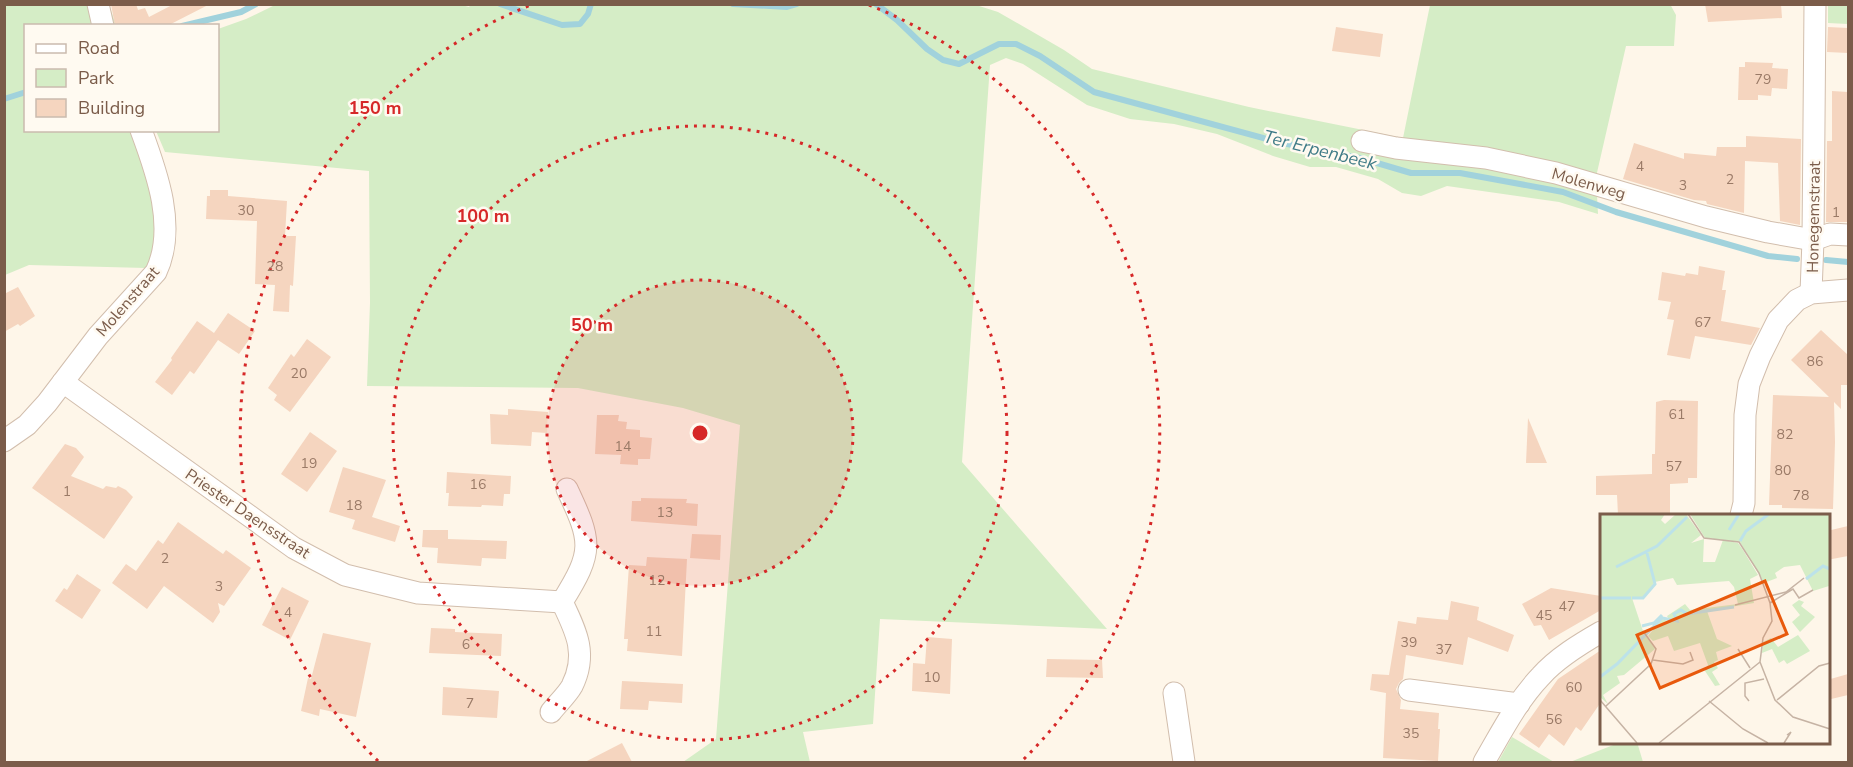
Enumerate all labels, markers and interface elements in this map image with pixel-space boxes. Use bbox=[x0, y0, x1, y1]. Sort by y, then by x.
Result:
legend bbox=[24, 24, 219, 132]
text: Road bbox=[78, 36, 120, 60]
text: Park bbox=[78, 66, 115, 90]
house number: 79 bbox=[1755, 70, 1771, 89]
text: Building bbox=[78, 96, 145, 120]
text: 150 m bbox=[348, 96, 402, 120]
water label: Ter Erpenbeek bbox=[1261, 124, 1380, 176]
house number: 4 bbox=[1636, 157, 1644, 176]
street label: Honegemstraat bbox=[1802, 161, 1826, 273]
street label: Molenweg bbox=[1549, 163, 1628, 205]
house number: 2 bbox=[1726, 170, 1734, 189]
house number: 3 bbox=[1679, 176, 1687, 195]
house number: 30 bbox=[238, 201, 254, 220]
house number: 1 bbox=[1832, 203, 1840, 222]
text: 100 m bbox=[456, 204, 510, 228]
house number: 28 bbox=[267, 257, 283, 276]
street label: Molenstraat bbox=[91, 262, 165, 341]
text: 50 m bbox=[571, 313, 613, 337]
house number: 67 bbox=[1695, 313, 1711, 332]
house number: 86 bbox=[1807, 352, 1823, 371]
house number: 20 bbox=[291, 364, 307, 383]
house number: 61 bbox=[1669, 405, 1685, 424]
centre of rings bbox=[690, 423, 710, 443]
house number: 82 bbox=[1777, 425, 1793, 444]
house number: 14 bbox=[615, 437, 631, 456]
house number: 19 bbox=[301, 454, 317, 473]
house number: 57 bbox=[1666, 457, 1682, 476]
house number: 80 bbox=[1775, 461, 1791, 480]
street label: Priester Daensstraat bbox=[181, 464, 315, 564]
house number: 16 bbox=[470, 475, 486, 494]
house number: 1 bbox=[63, 482, 71, 501]
house number: 78 bbox=[1793, 486, 1809, 505]
house number: 18 bbox=[346, 496, 362, 515]
house number: 13 bbox=[657, 503, 673, 522]
inset map bbox=[1600, 514, 1829, 743]
house number: 2 bbox=[161, 549, 169, 568]
house number: 12 bbox=[649, 571, 665, 590]
house number: 3 bbox=[215, 577, 223, 596]
house number: 47 bbox=[1559, 597, 1575, 616]
house number: 4 bbox=[284, 603, 292, 622]
house number: 45 bbox=[1536, 606, 1552, 625]
house number: 11 bbox=[646, 622, 662, 641]
house number: 39 bbox=[1401, 633, 1417, 652]
house number: 6 bbox=[462, 635, 470, 654]
house number: 37 bbox=[1436, 640, 1452, 659]
house number: 10 bbox=[924, 668, 940, 687]
house number: 60 bbox=[1566, 678, 1582, 697]
house number: 7 bbox=[466, 694, 474, 713]
house number: 56 bbox=[1546, 710, 1562, 729]
house number: 35 bbox=[1403, 724, 1419, 743]

